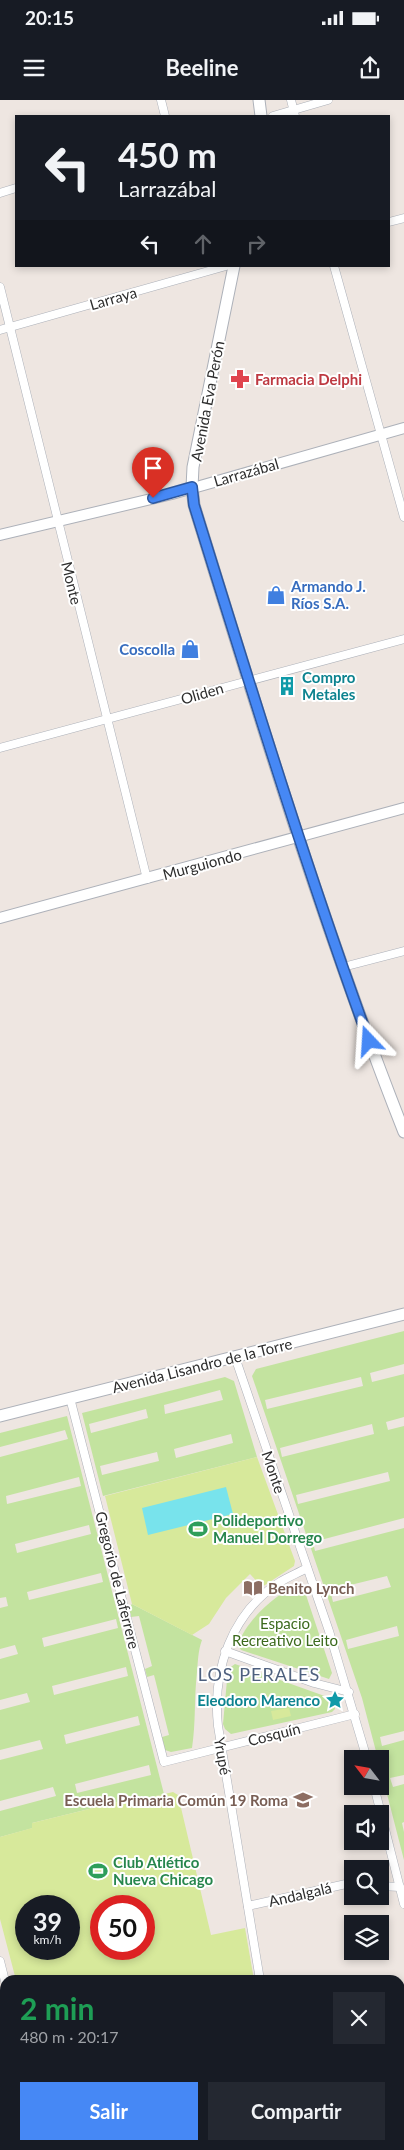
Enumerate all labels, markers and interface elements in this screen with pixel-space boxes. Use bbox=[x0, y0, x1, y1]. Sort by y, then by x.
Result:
text: 20:15 bbox=[25, 6, 74, 29]
icon: menu bbox=[20, 54, 48, 82]
text: Beeline bbox=[165, 54, 239, 81]
icon: share bbox=[356, 54, 384, 82]
text: 450 m bbox=[118, 133, 217, 175]
icon: left bbox=[35, 135, 100, 200]
text: Larrazábal bbox=[118, 175, 216, 202]
icon: left bbox=[136, 230, 164, 258]
icon: ahead bbox=[189, 230, 217, 258]
icon: right bbox=[242, 230, 270, 258]
street label: Larraya bbox=[87, 283, 139, 313]
street label: Avenida Eva Perón bbox=[186, 339, 228, 463]
pharmacy icon: Farmacia Delphi bbox=[229, 368, 251, 390]
place label: Farmacia Delphi bbox=[255, 370, 362, 388]
pin bbox=[132, 447, 174, 498]
icon: arrive bbox=[139, 454, 167, 482]
street label: Larrazábal bbox=[211, 454, 281, 490]
street label: Monte bbox=[58, 560, 86, 606]
place label: Armando J. Ríos S.A. bbox=[290, 577, 366, 612]
shop icon: Armando J. Ríos S.A. bbox=[265, 584, 287, 606]
shop icon: Coscolla bbox=[179, 638, 201, 660]
place label: Coscolla bbox=[119, 640, 175, 658]
place label: Compro Metales bbox=[302, 668, 356, 703]
building icon: Compro Metales bbox=[276, 675, 298, 697]
street label: Oliden bbox=[179, 678, 225, 708]
street label: Murguiondo bbox=[161, 845, 243, 883]
position arrow bbox=[342, 1014, 394, 1066]
street label: Avenida Lisandro de la Torre bbox=[110, 1334, 294, 1396]
street label: Monte bbox=[258, 1448, 290, 1496]
street label: Gregorio de Laferrere bbox=[92, 1509, 144, 1651]
place label: Polideportivo Manuel Dorrego bbox=[213, 1511, 323, 1546]
sports icon: Polideportivo Manuel Dorrego bbox=[187, 1518, 209, 1540]
library icon: Benito Lynch bbox=[242, 1577, 264, 1599]
place label: Benito Lynch bbox=[268, 1579, 354, 1597]
park label: Espacio Recreativo Leito bbox=[232, 1614, 338, 1649]
district label: LOS PERALES bbox=[198, 1663, 320, 1685]
place icon: Eleodoro Marenco bbox=[324, 1689, 346, 1711]
place label: Eleodoro Marenco bbox=[197, 1691, 320, 1709]
street label: Cosquín bbox=[246, 1719, 302, 1749]
street label: Yrupé bbox=[211, 1736, 235, 1776]
north arrow bbox=[344, 1750, 389, 1795]
map controls bbox=[344, 1750, 389, 1960]
school or university icon: Escuela Primaria Común 19 Roma bbox=[292, 1789, 314, 1811]
place label: Escuela Primaria Común 19 Roma bbox=[64, 1791, 288, 1809]
button: sound bbox=[344, 1805, 389, 1850]
place label: Club Atlético Nueva Chicago bbox=[113, 1853, 213, 1888]
sports icon: Club Atlético Nueva Chicago bbox=[87, 1860, 109, 1882]
button: search bbox=[344, 1860, 389, 1905]
street label: Andalgalá bbox=[267, 1878, 333, 1910]
speed limit sign: 50 bbox=[90, 1895, 155, 1960]
text: 39 bbox=[33, 1906, 62, 1936]
button: layers bbox=[344, 1915, 389, 1960]
text: km/h bbox=[33, 1932, 62, 1947]
text: 2 min bbox=[20, 1990, 94, 2026]
button: close bbox=[333, 1992, 385, 2044]
text: 480 m · 20:17 bbox=[20, 2027, 119, 2046]
button: Salir bbox=[20, 2082, 198, 2140]
button: Compartir bbox=[208, 2082, 385, 2140]

